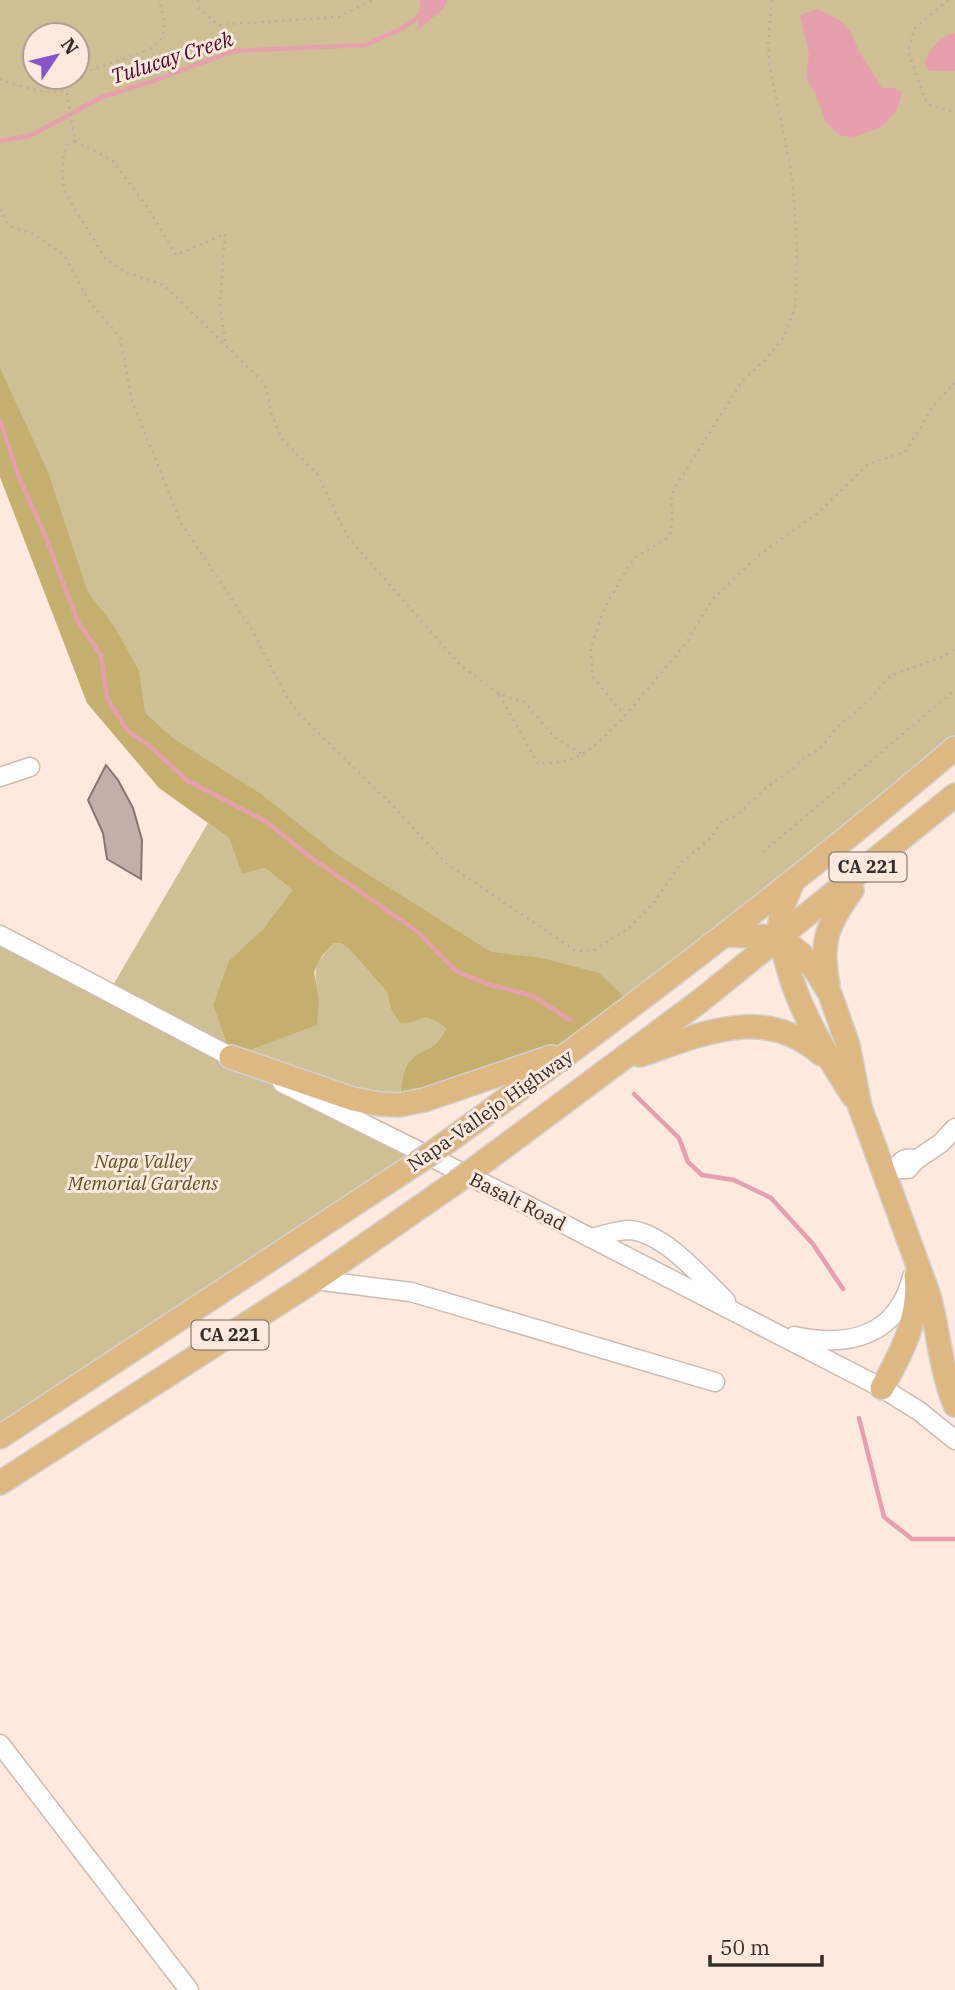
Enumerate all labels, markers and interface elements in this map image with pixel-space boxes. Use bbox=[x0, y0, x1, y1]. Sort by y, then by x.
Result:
north arrow bbox=[21, 21, 91, 91]
water label: Tulucay Creek bbox=[107, 24, 237, 90]
text: N bbox=[56, 33, 84, 59]
road number: CA 221 bbox=[830, 852, 906, 882]
street label: Napa-Vallejo Highway bbox=[403, 1043, 578, 1176]
park label: Napa Valley Memorial Gardens bbox=[67, 1149, 218, 1195]
street label: Basalt Road bbox=[466, 1166, 570, 1236]
road number: CA 221 bbox=[191, 1320, 268, 1350]
scale bar bbox=[710, 1924, 822, 1968]
text: 50 m bbox=[720, 1933, 770, 1961]

